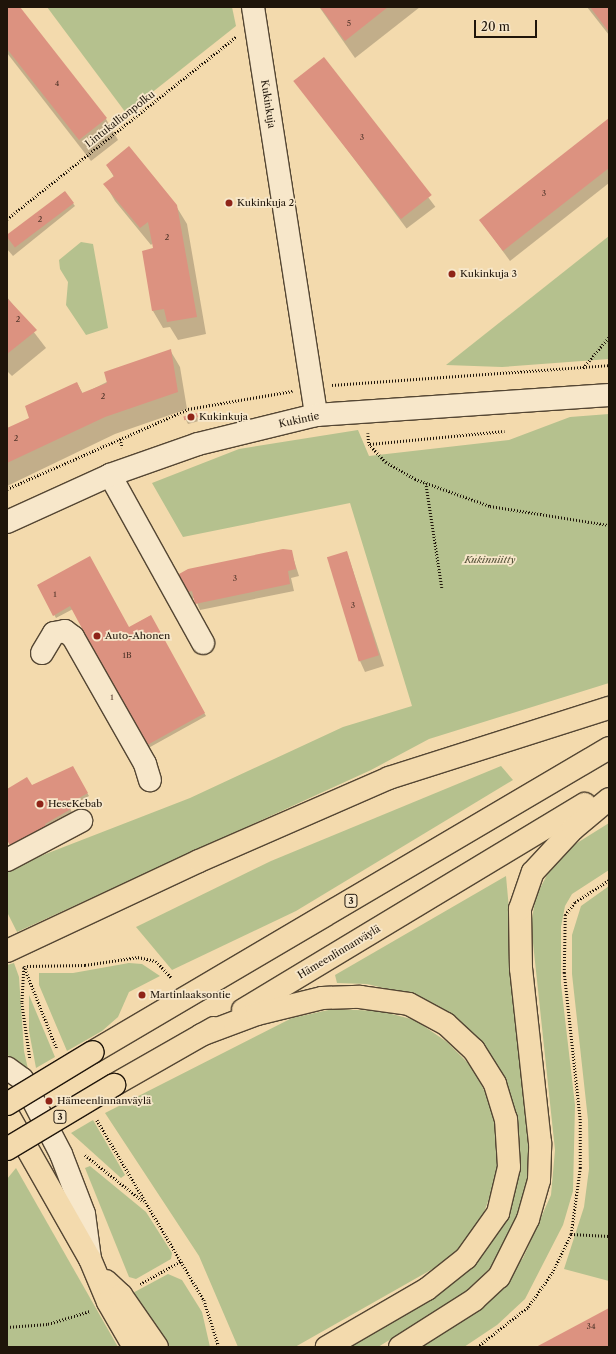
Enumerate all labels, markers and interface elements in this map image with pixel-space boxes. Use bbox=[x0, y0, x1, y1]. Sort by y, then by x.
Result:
scale bar bbox=[476, 12, 539, 38]
house number: 5 bbox=[347, 19, 351, 29]
text: 20 m bbox=[481, 19, 510, 34]
house number: 4 bbox=[55, 79, 59, 89]
street label: Kukinkuja bbox=[258, 79, 278, 129]
street label: Lintukallionpolku bbox=[83, 88, 157, 150]
house number: 3 bbox=[360, 133, 364, 143]
house number: 3 bbox=[542, 189, 546, 199]
place label: Kukinkuja 2 bbox=[237, 197, 294, 209]
marker: Kukinkuja 2 bbox=[224, 198, 234, 208]
house number: 2 bbox=[38, 215, 42, 225]
house number: 2 bbox=[165, 233, 169, 243]
place label: Kukinkuja 3 bbox=[460, 268, 517, 280]
marker: Kukinkuja 3 bbox=[447, 269, 457, 279]
house number: 2 bbox=[16, 315, 20, 325]
house number: 2 bbox=[101, 392, 105, 402]
street label: Kukintie bbox=[278, 410, 320, 430]
place label: Kukinkuja bbox=[199, 411, 248, 423]
marker: Kukinkuja bbox=[186, 412, 196, 422]
house number: 2 bbox=[14, 434, 18, 444]
park label: Kukinniitty bbox=[464, 554, 516, 566]
house number: 3 bbox=[233, 574, 237, 584]
house number: 1 bbox=[53, 590, 57, 600]
house number: 3 bbox=[351, 601, 355, 611]
place label: Auto-Ahonen bbox=[105, 630, 170, 642]
marker: Auto-Ahonen bbox=[92, 631, 102, 641]
house number: 1B bbox=[123, 651, 131, 661]
house number: 1 bbox=[110, 693, 114, 703]
place label: HeseKebab bbox=[48, 798, 102, 810]
marker: HeseKebab bbox=[35, 799, 45, 809]
road number: 3 bbox=[344, 894, 358, 908]
street label: Hämeenlinnanväylä bbox=[296, 923, 382, 981]
place label: Martinlaaksontie bbox=[150, 989, 231, 1001]
marker: Martinlaaksontie bbox=[137, 990, 147, 1000]
place label: Hämeenlinnanväylä bbox=[57, 1095, 151, 1107]
marker: Hämeenlinnanväylä bbox=[44, 1096, 54, 1106]
road number: 3 bbox=[53, 1110, 67, 1124]
house number: 34 bbox=[586, 1322, 596, 1332]

